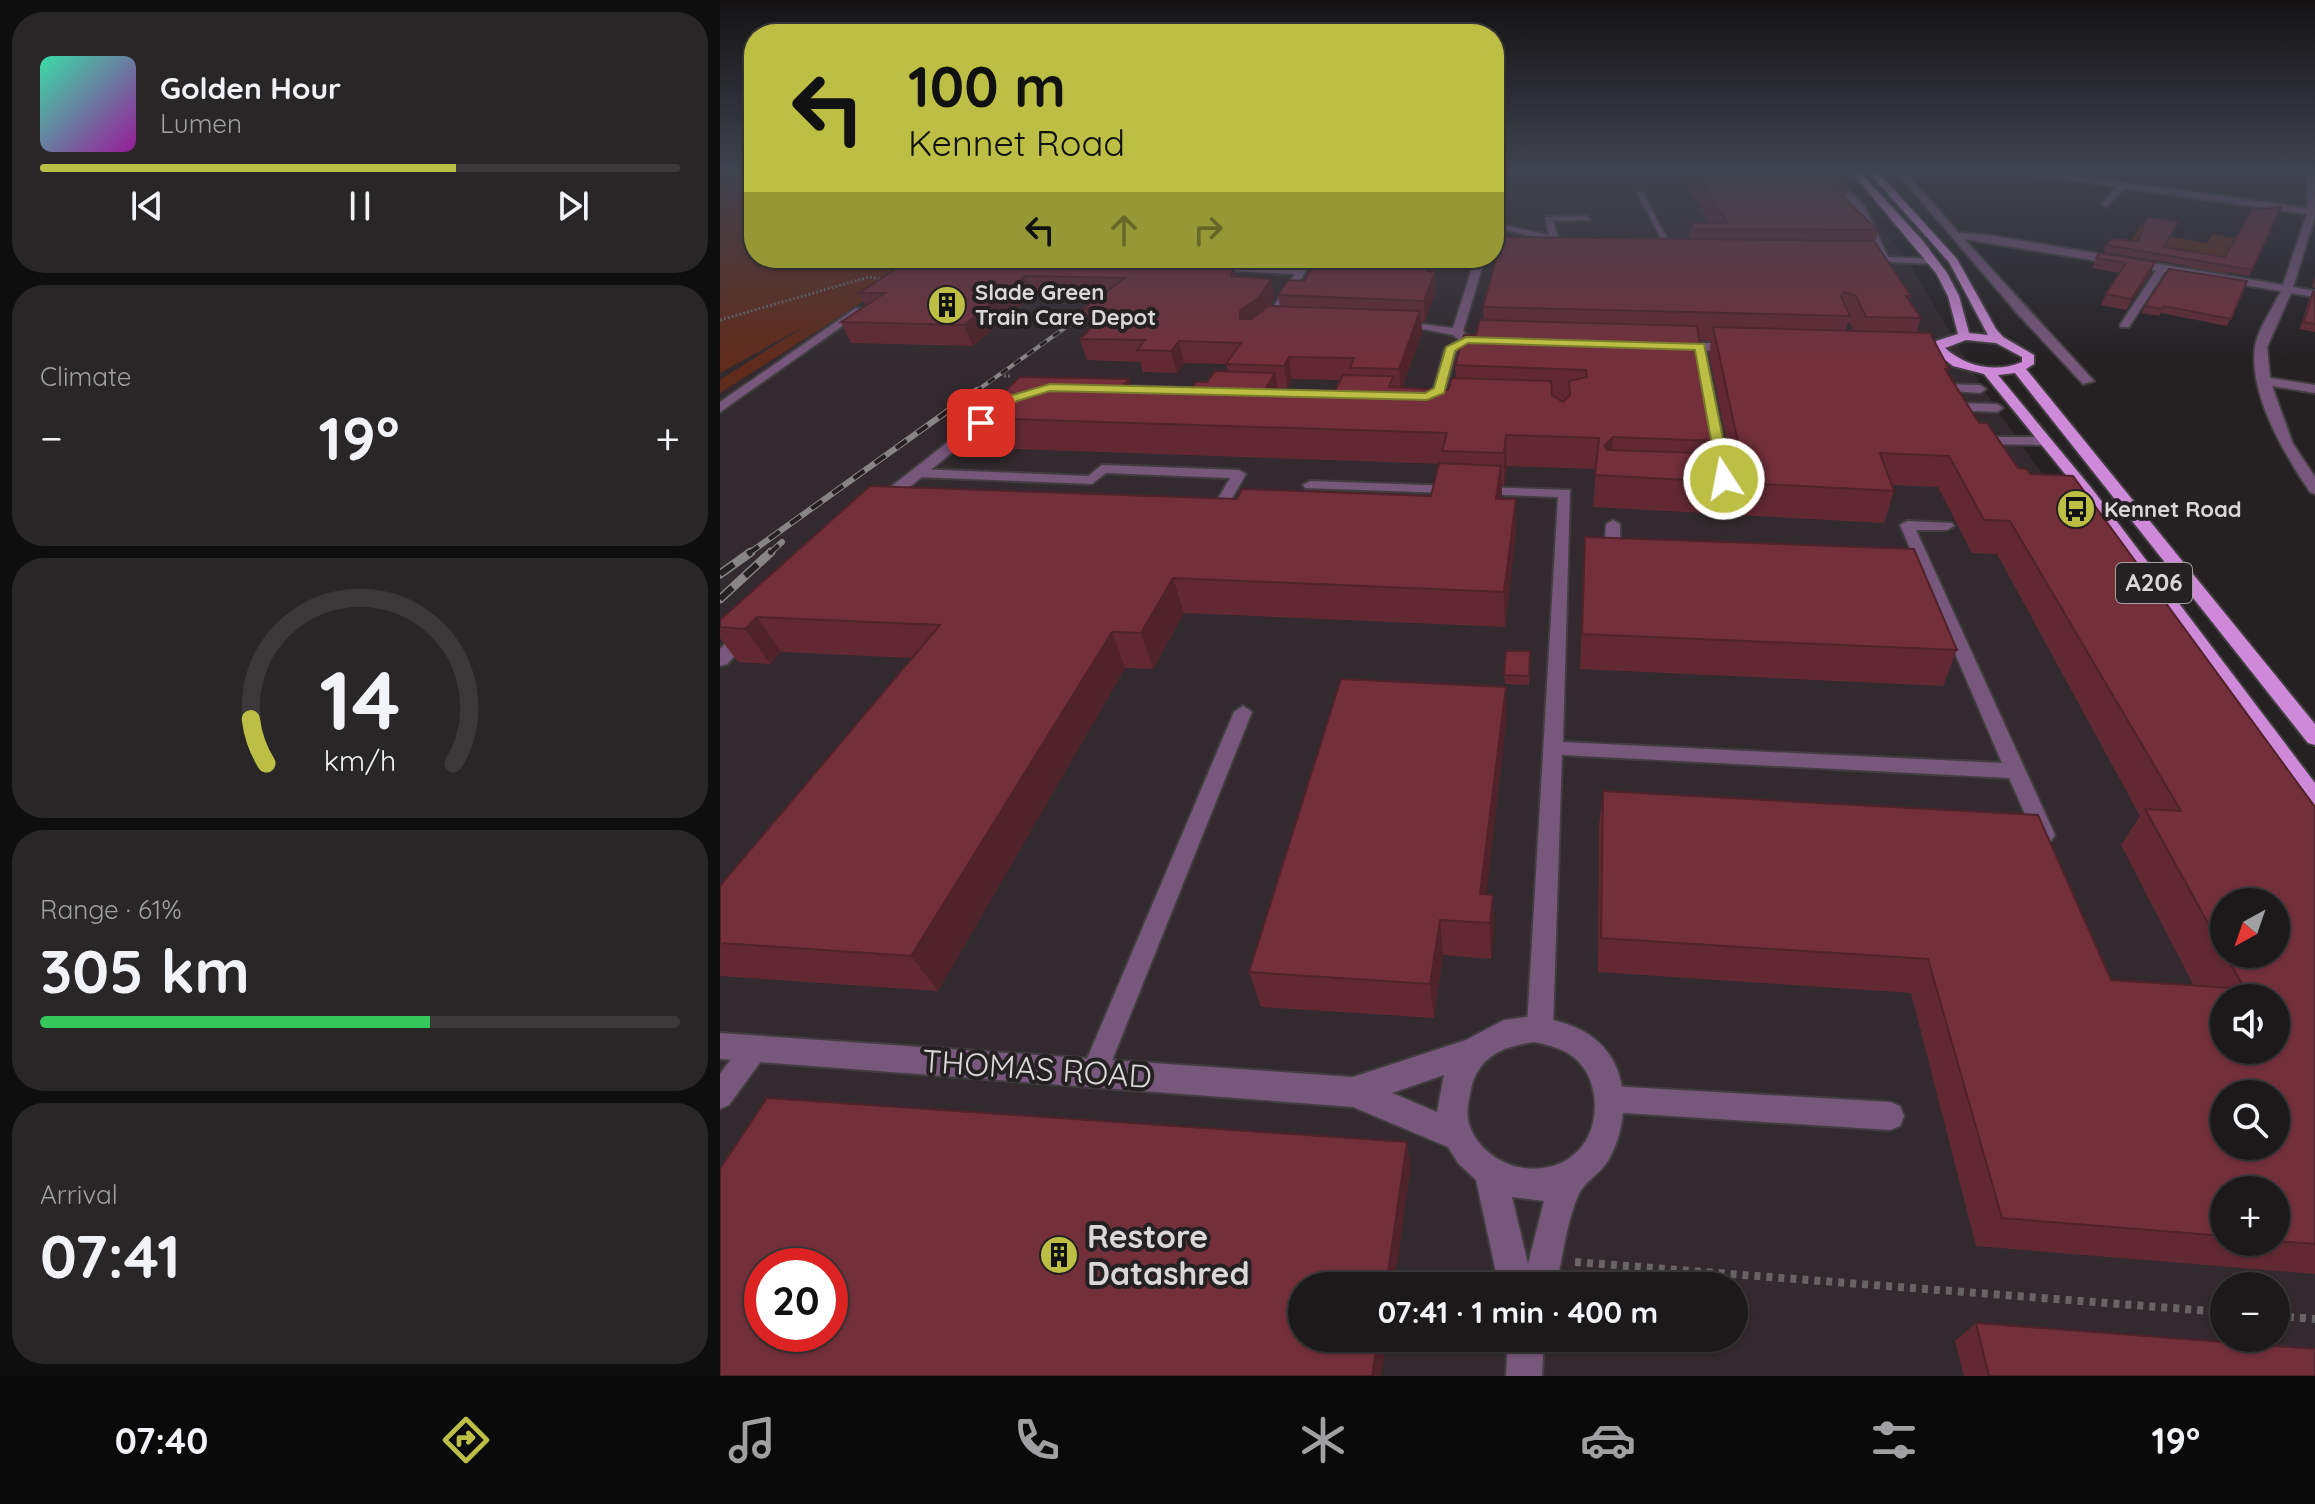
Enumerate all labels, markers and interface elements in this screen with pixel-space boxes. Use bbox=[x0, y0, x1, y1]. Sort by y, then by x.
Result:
text: 100 m bbox=[908, 51, 1066, 121]
icon: left bbox=[776, 56, 880, 160]
text: Golden Hour bbox=[160, 69, 341, 107]
text: Lumen bbox=[160, 107, 242, 140]
text: Kennet Road bbox=[908, 120, 1125, 165]
icon: previous bbox=[125, 184, 169, 228]
icon: pause bbox=[338, 184, 382, 228]
icon: next bbox=[551, 184, 595, 228]
icon: left bbox=[1018, 208, 1062, 252]
icon: ahead bbox=[1102, 208, 1146, 252]
icon: right bbox=[1186, 208, 1230, 252]
place label: Slade Green Train Care Depot bbox=[975, 278, 1156, 331]
building icon: Slade Green Train Care Depot bbox=[926, 284, 968, 326]
text: Climate bbox=[40, 360, 131, 393]
pin bbox=[947, 389, 1015, 457]
text: 19° bbox=[319, 400, 400, 475]
icon: arrive bbox=[959, 401, 1003, 445]
text: − bbox=[40, 410, 63, 465]
text: + bbox=[655, 410, 680, 465]
position arrow bbox=[1682, 437, 1766, 521]
bus stop icon: Kennet Road bbox=[2055, 488, 2097, 530]
place label: Kennet Road bbox=[2104, 495, 2242, 523]
road number: A206 bbox=[2116, 563, 2192, 603]
text: 14 bbox=[319, 647, 401, 751]
text: km/h bbox=[324, 742, 396, 778]
north arrow bbox=[2210, 888, 2290, 968]
map controls bbox=[2210, 888, 2290, 1352]
text: Range · 61% bbox=[40, 893, 182, 926]
text: 305 km bbox=[40, 933, 250, 1008]
button: sound bbox=[2210, 984, 2290, 1064]
street label: THOMAS ROAD bbox=[921, 1040, 1153, 1096]
button: search bbox=[2210, 1080, 2290, 1160]
button: + bbox=[2210, 1176, 2290, 1256]
text: Arrival bbox=[40, 1178, 118, 1211]
place label: Restore Datashred bbox=[1087, 1216, 1250, 1293]
text: 07:41 bbox=[40, 1218, 181, 1293]
building icon: Restore Datashred bbox=[1038, 1234, 1080, 1276]
speed limit sign: 20 bbox=[744, 1248, 848, 1352]
button: − bbox=[2210, 1272, 2290, 1352]
text: 07:41 · 1 min · 400 m bbox=[1378, 1293, 1658, 1331]
icon: directions bbox=[438, 1412, 494, 1468]
icon: music bbox=[724, 1412, 780, 1468]
icon: phone bbox=[1009, 1412, 1065, 1468]
icon: climate bbox=[1295, 1412, 1351, 1468]
icon: car bbox=[1580, 1412, 1636, 1468]
icon: filters bbox=[1866, 1412, 1922, 1468]
text: 07:40 bbox=[115, 1418, 208, 1463]
text: 19° bbox=[2151, 1418, 2200, 1463]

